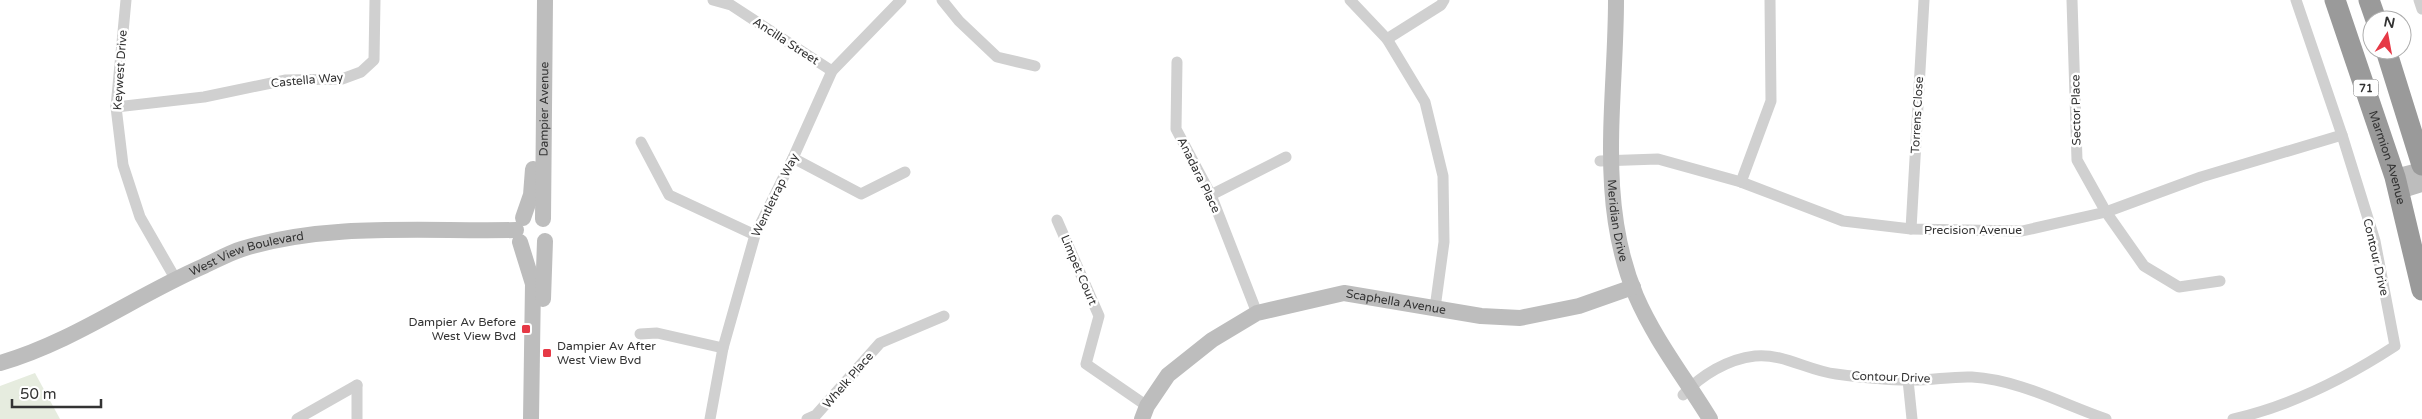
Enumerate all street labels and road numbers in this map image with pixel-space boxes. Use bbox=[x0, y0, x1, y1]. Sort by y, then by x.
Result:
street label: Ancilla Street bbox=[750, 15, 822, 68]
street label: Keywest Drive bbox=[110, 29, 130, 111]
street label: Dampier Avenue bbox=[537, 61, 551, 156]
street label: Castella Way bbox=[270, 70, 344, 90]
street label: Sector Place bbox=[2068, 74, 2084, 146]
street label: Torrens Close bbox=[1908, 76, 1926, 154]
road number: 71 bbox=[2354, 80, 2378, 96]
street label: Marmion Avenue bbox=[2366, 109, 2408, 206]
street label: Anadara Place bbox=[1175, 135, 1223, 215]
street label: Wentletrap Way bbox=[749, 150, 802, 239]
street label: Meridian Drive bbox=[1605, 179, 1631, 263]
street label: Contour Drive bbox=[2360, 217, 2392, 297]
street label: Precision Avenue bbox=[1924, 223, 2022, 237]
street label: West View Boulevard bbox=[187, 229, 305, 279]
street label: Limpet Court bbox=[1058, 233, 1100, 308]
street label: Scaphella Avenue bbox=[1345, 286, 1447, 317]
street label: Whelk Place bbox=[820, 349, 876, 411]
street label: Contour Drive bbox=[1851, 369, 1931, 385]

